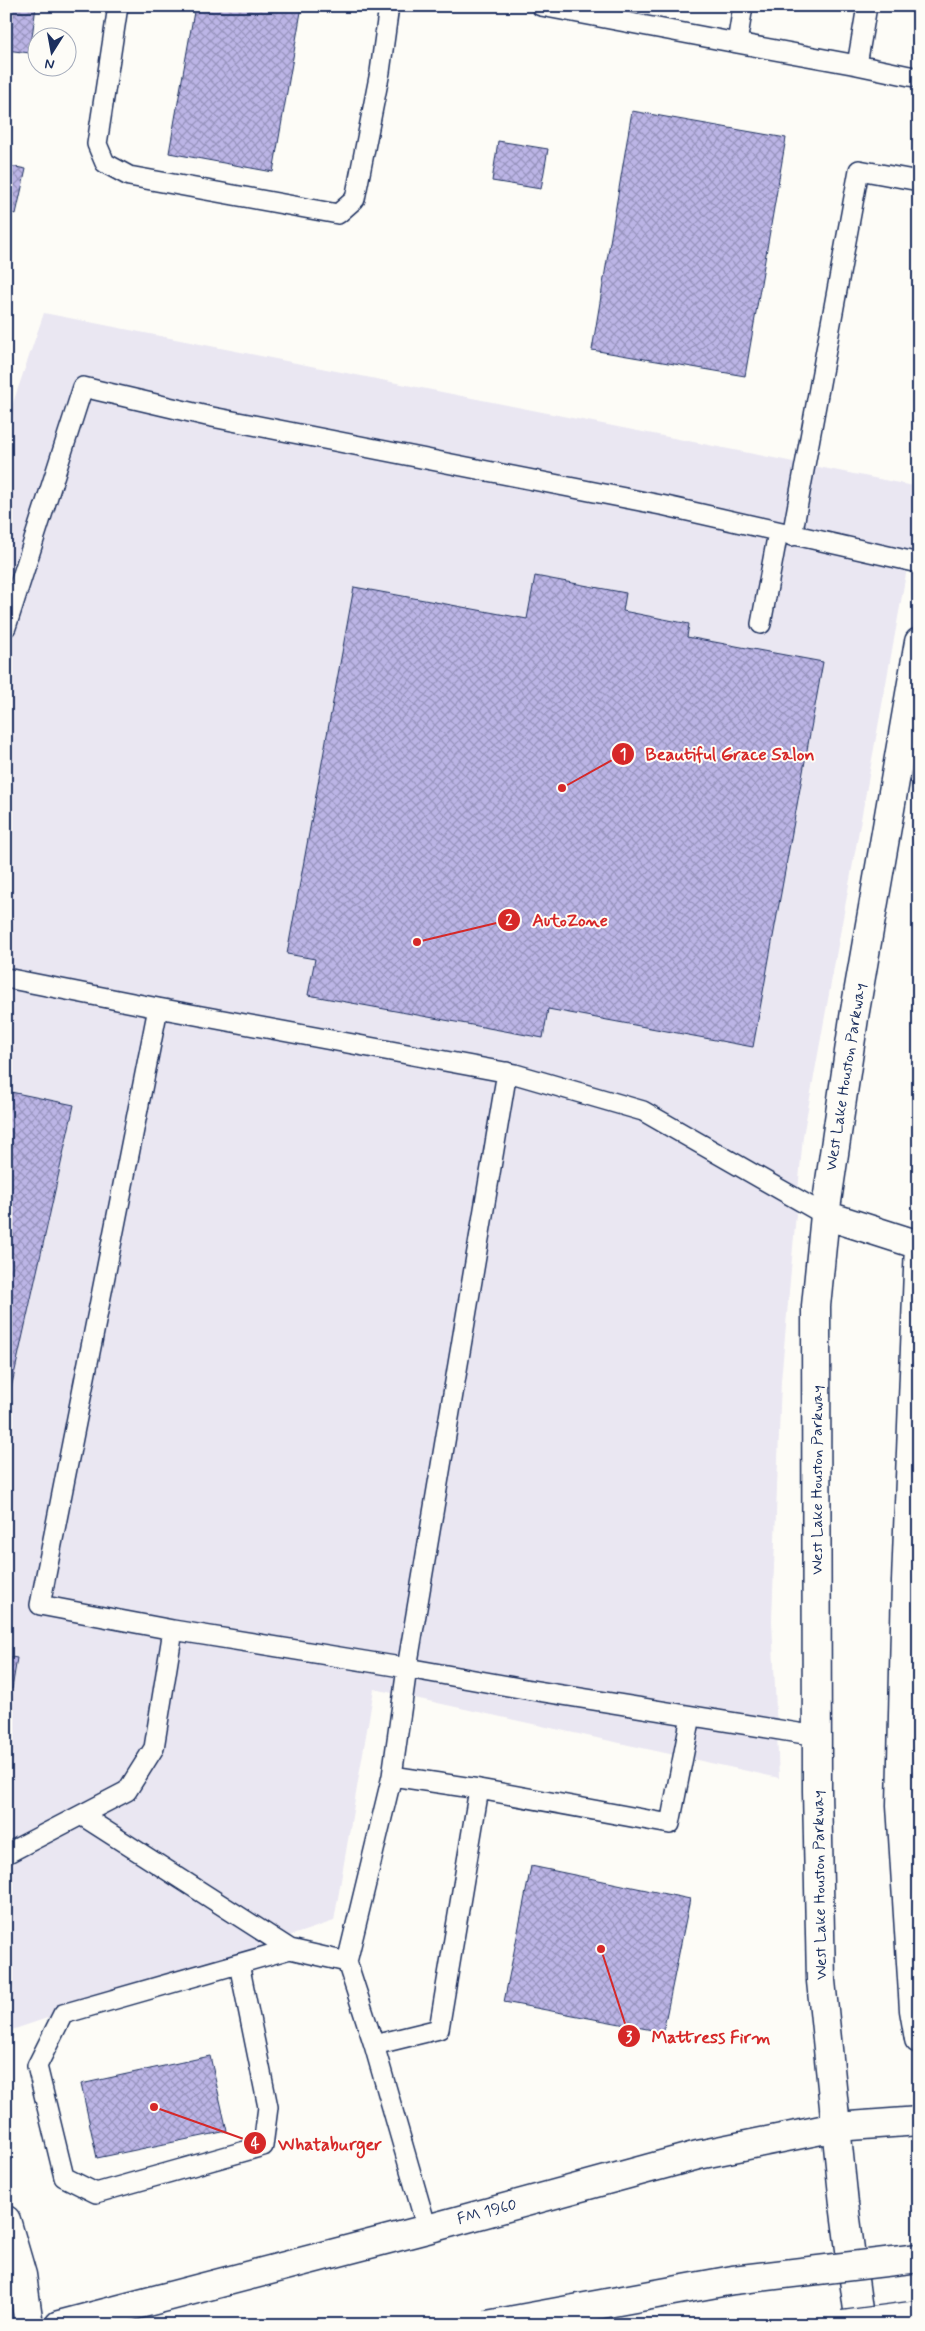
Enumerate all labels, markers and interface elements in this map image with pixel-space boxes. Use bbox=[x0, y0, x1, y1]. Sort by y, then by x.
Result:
north arrow bbox=[28, 28, 78, 78]
text: N bbox=[43, 54, 56, 74]
callout: Beautiful Grace Salon bbox=[610, 738, 824, 771]
text: Beautiful Grace Salon bbox=[645, 743, 815, 767]
text: 1 bbox=[620, 745, 626, 765]
callout: AutoZone bbox=[497, 903, 617, 936]
text: AutoZone bbox=[532, 909, 608, 933]
text: 2 bbox=[505, 911, 513, 931]
street label: West Lake Houston Parkway bbox=[821, 982, 871, 1172]
street label: West Lake Houston Parkway bbox=[807, 1385, 828, 1575]
street label: West Lake Houston Parkway bbox=[808, 1790, 832, 1980]
callout: Mattress Firm bbox=[616, 2020, 781, 2053]
text: Mattress Firm bbox=[651, 2026, 771, 2050]
text: 3 bbox=[626, 2028, 633, 2048]
callout: Whataburger bbox=[243, 2127, 392, 2160]
text: Whataburger bbox=[277, 2133, 382, 2159]
text: 4 bbox=[251, 2134, 260, 2154]
street label: FM 1960 bbox=[455, 2194, 519, 2230]

